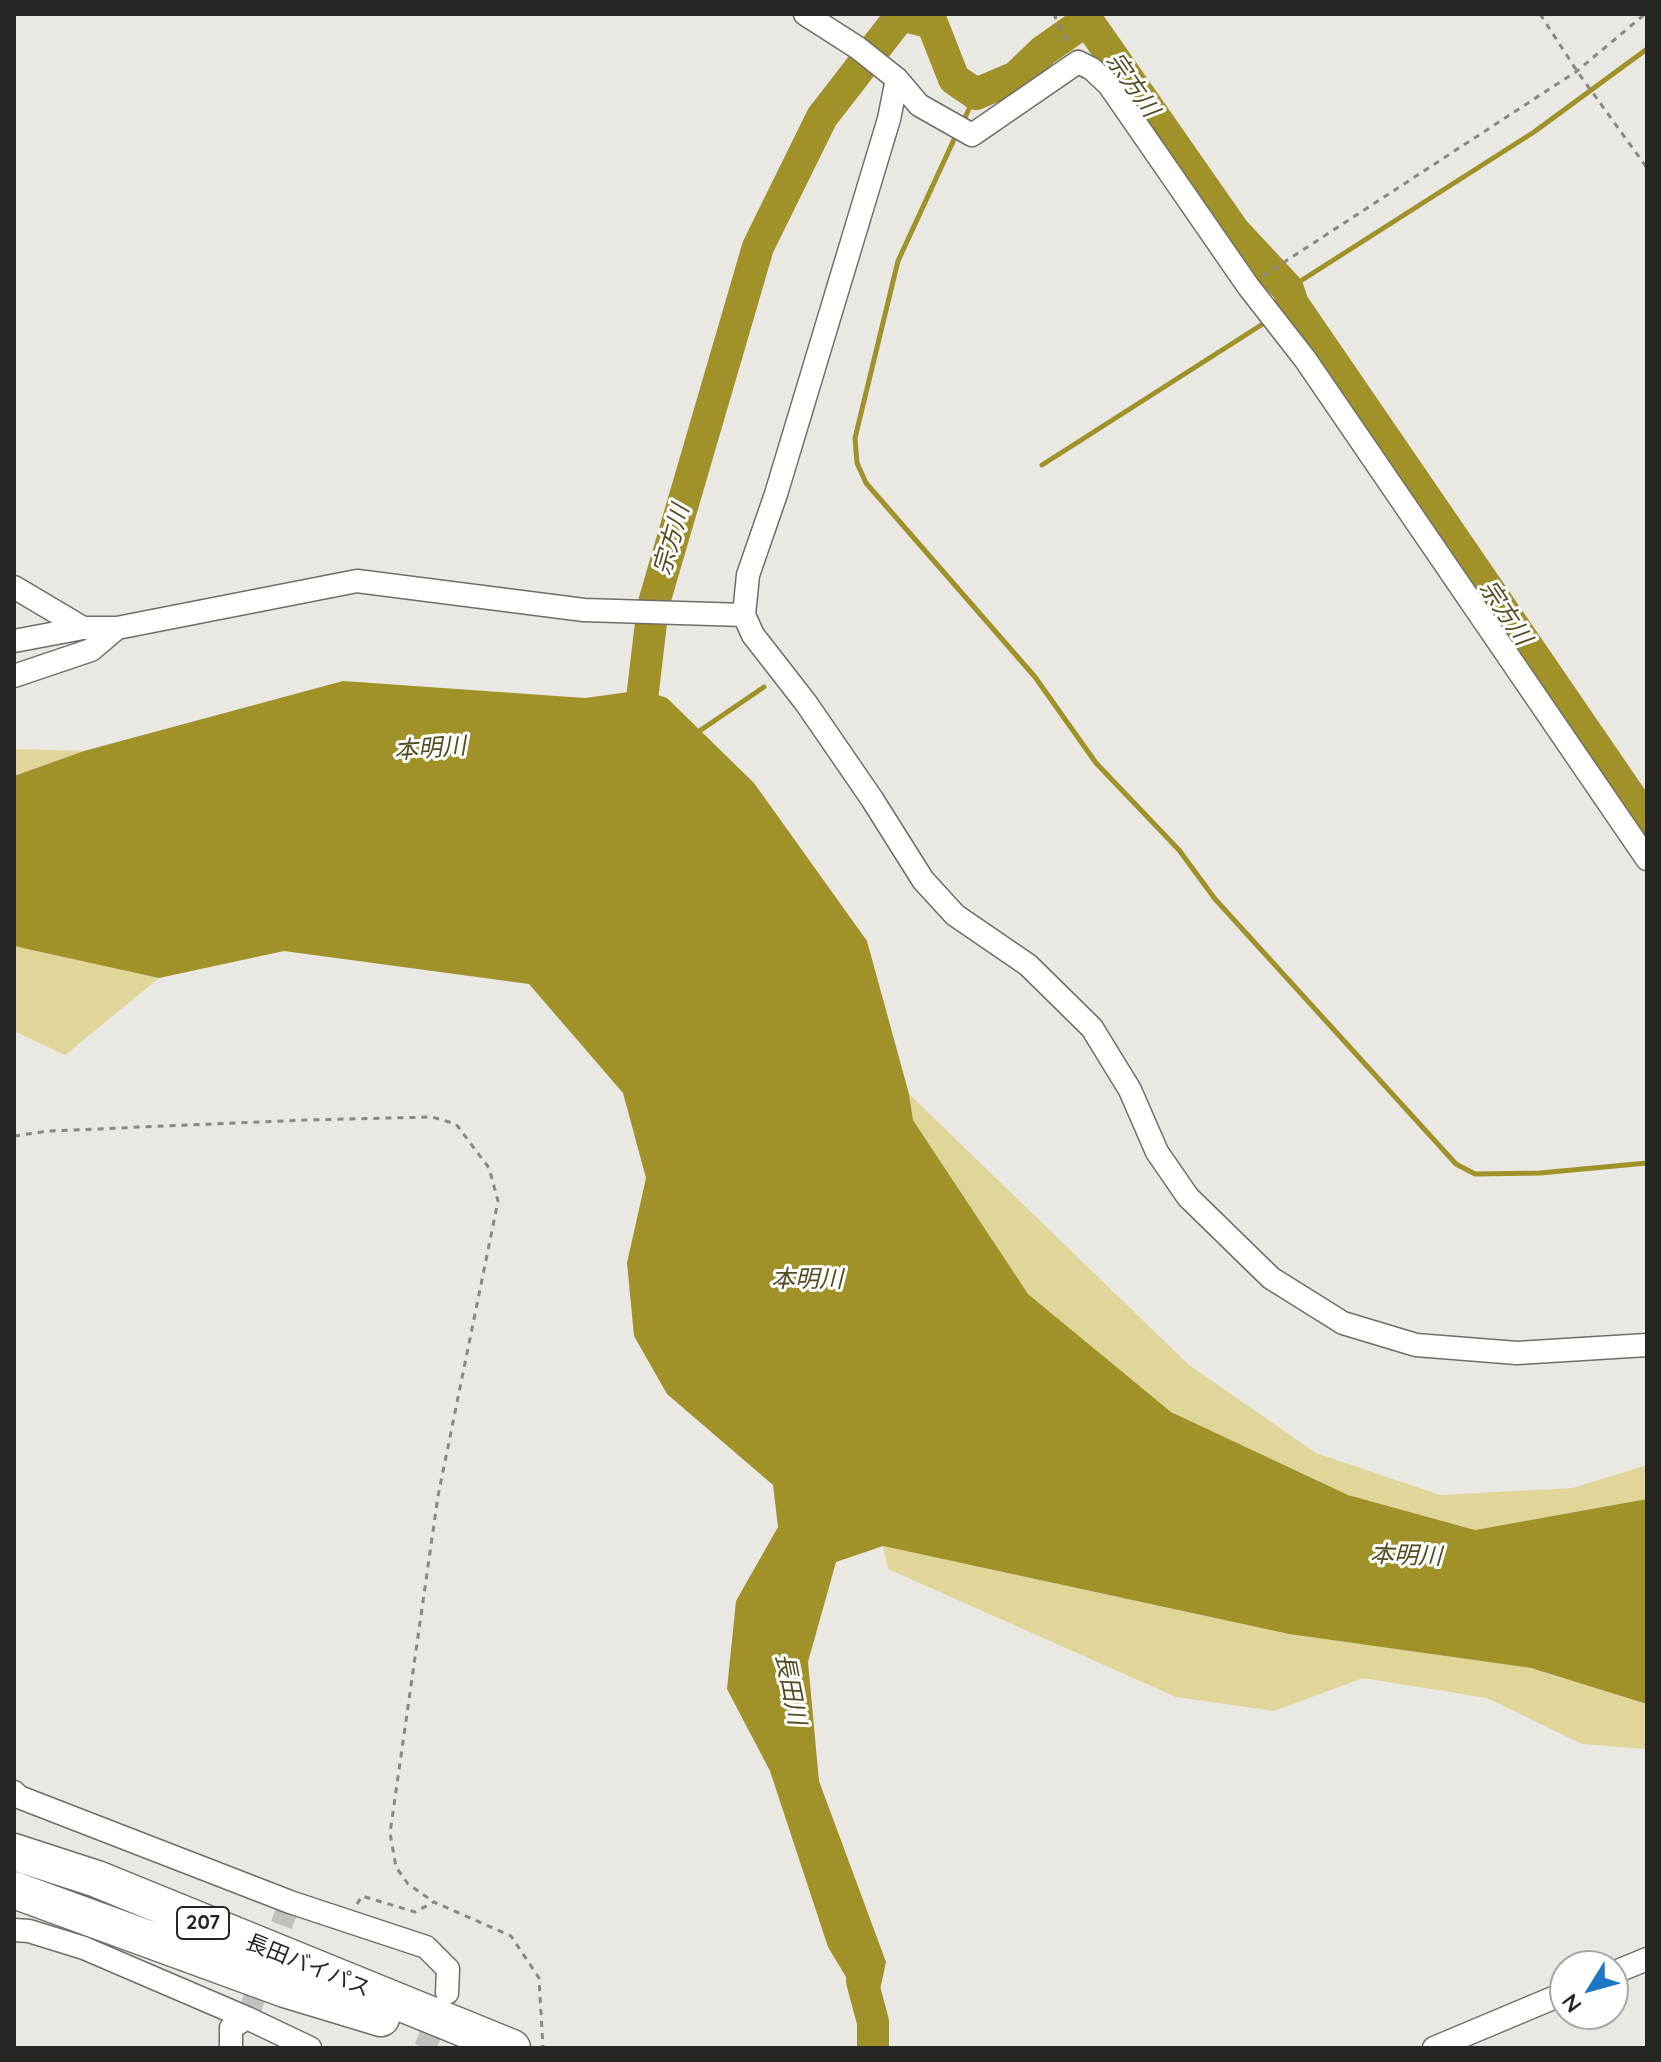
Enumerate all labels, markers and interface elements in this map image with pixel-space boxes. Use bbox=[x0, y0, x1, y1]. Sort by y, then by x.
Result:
water label: 宗方川 bbox=[1100, 47, 1164, 123]
water label: 宗方川 bbox=[648, 501, 696, 579]
water label: 宗方川 bbox=[1473, 575, 1537, 651]
water label: 本明川 bbox=[393, 732, 467, 766]
water label: 本明川 bbox=[771, 1266, 843, 1294]
water label: 本明川 bbox=[1370, 1540, 1442, 1572]
water label: 長田川 bbox=[769, 1651, 811, 1727]
road number: 207 bbox=[177, 1907, 229, 1939]
street label: 長田バイパス bbox=[242, 1929, 374, 2003]
north arrow bbox=[1549, 1950, 1629, 2030]
text: N bbox=[1555, 1988, 1587, 2018]

